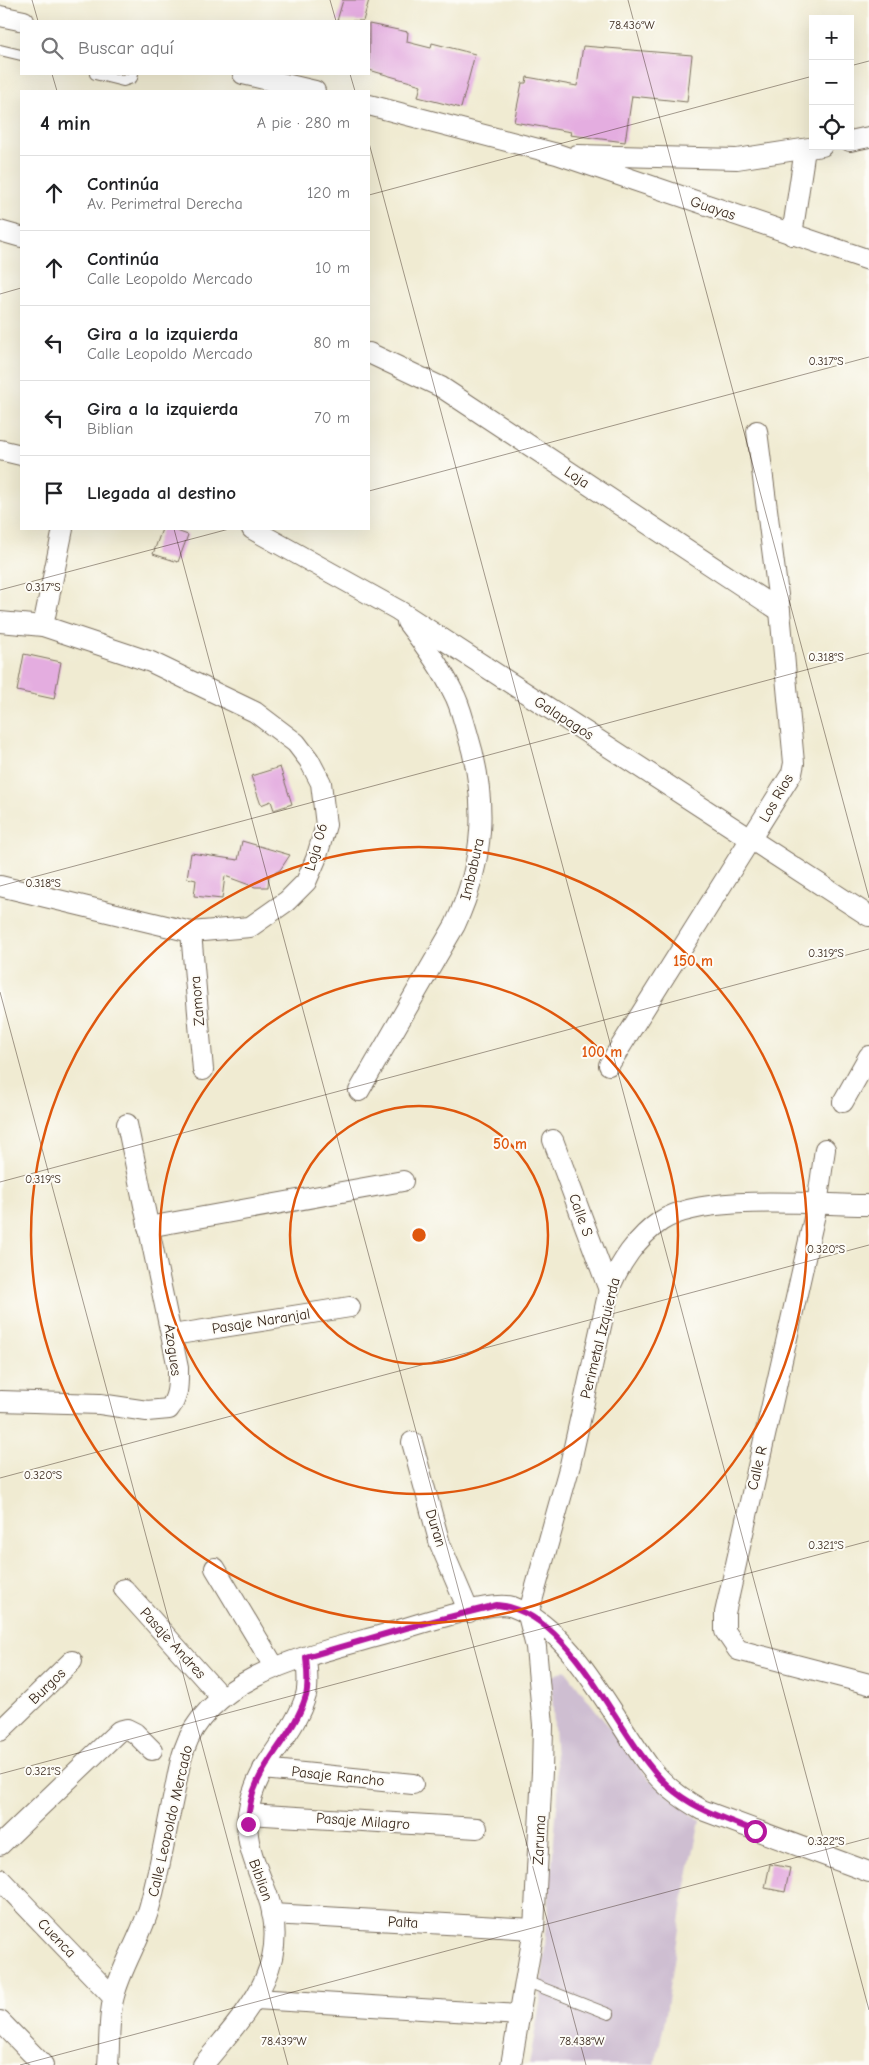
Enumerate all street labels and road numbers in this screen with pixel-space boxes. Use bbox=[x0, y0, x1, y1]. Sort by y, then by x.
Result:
street label: Guayas bbox=[688, 192, 738, 224]
street label: Loja bbox=[561, 462, 593, 492]
street label: Galapagos bbox=[531, 692, 597, 744]
street label: Los Rios bbox=[755, 771, 797, 825]
street label: Loja 06 bbox=[301, 821, 331, 873]
street label: Imbabura bbox=[456, 836, 488, 902]
street label: Zamora bbox=[186, 975, 208, 1027]
street label: Calle S bbox=[565, 1191, 597, 1239]
street label: Perimetal Izquierda bbox=[576, 1276, 624, 1400]
street label: Pasaje Naranjal bbox=[211, 1304, 311, 1338]
street label: Azogues bbox=[160, 1323, 186, 1377]
street label: Calle R bbox=[743, 1444, 771, 1492]
street label: Duran bbox=[422, 1507, 450, 1549]
street label: Pasaje Andres bbox=[136, 1604, 210, 1682]
street label: Burgos bbox=[25, 1664, 69, 1708]
street label: Calle Leopoldo Mercado bbox=[144, 1743, 196, 1899]
street label: Pasaje Rancho bbox=[291, 1762, 386, 1790]
street label: Pasaje Milagro bbox=[315, 1809, 411, 1833]
street label: Zaruma bbox=[529, 1814, 549, 1866]
street label: Biblian bbox=[245, 1856, 277, 1904]
street label: Palta bbox=[387, 1912, 419, 1932]
street label: Cuenca bbox=[34, 1915, 80, 1961]

